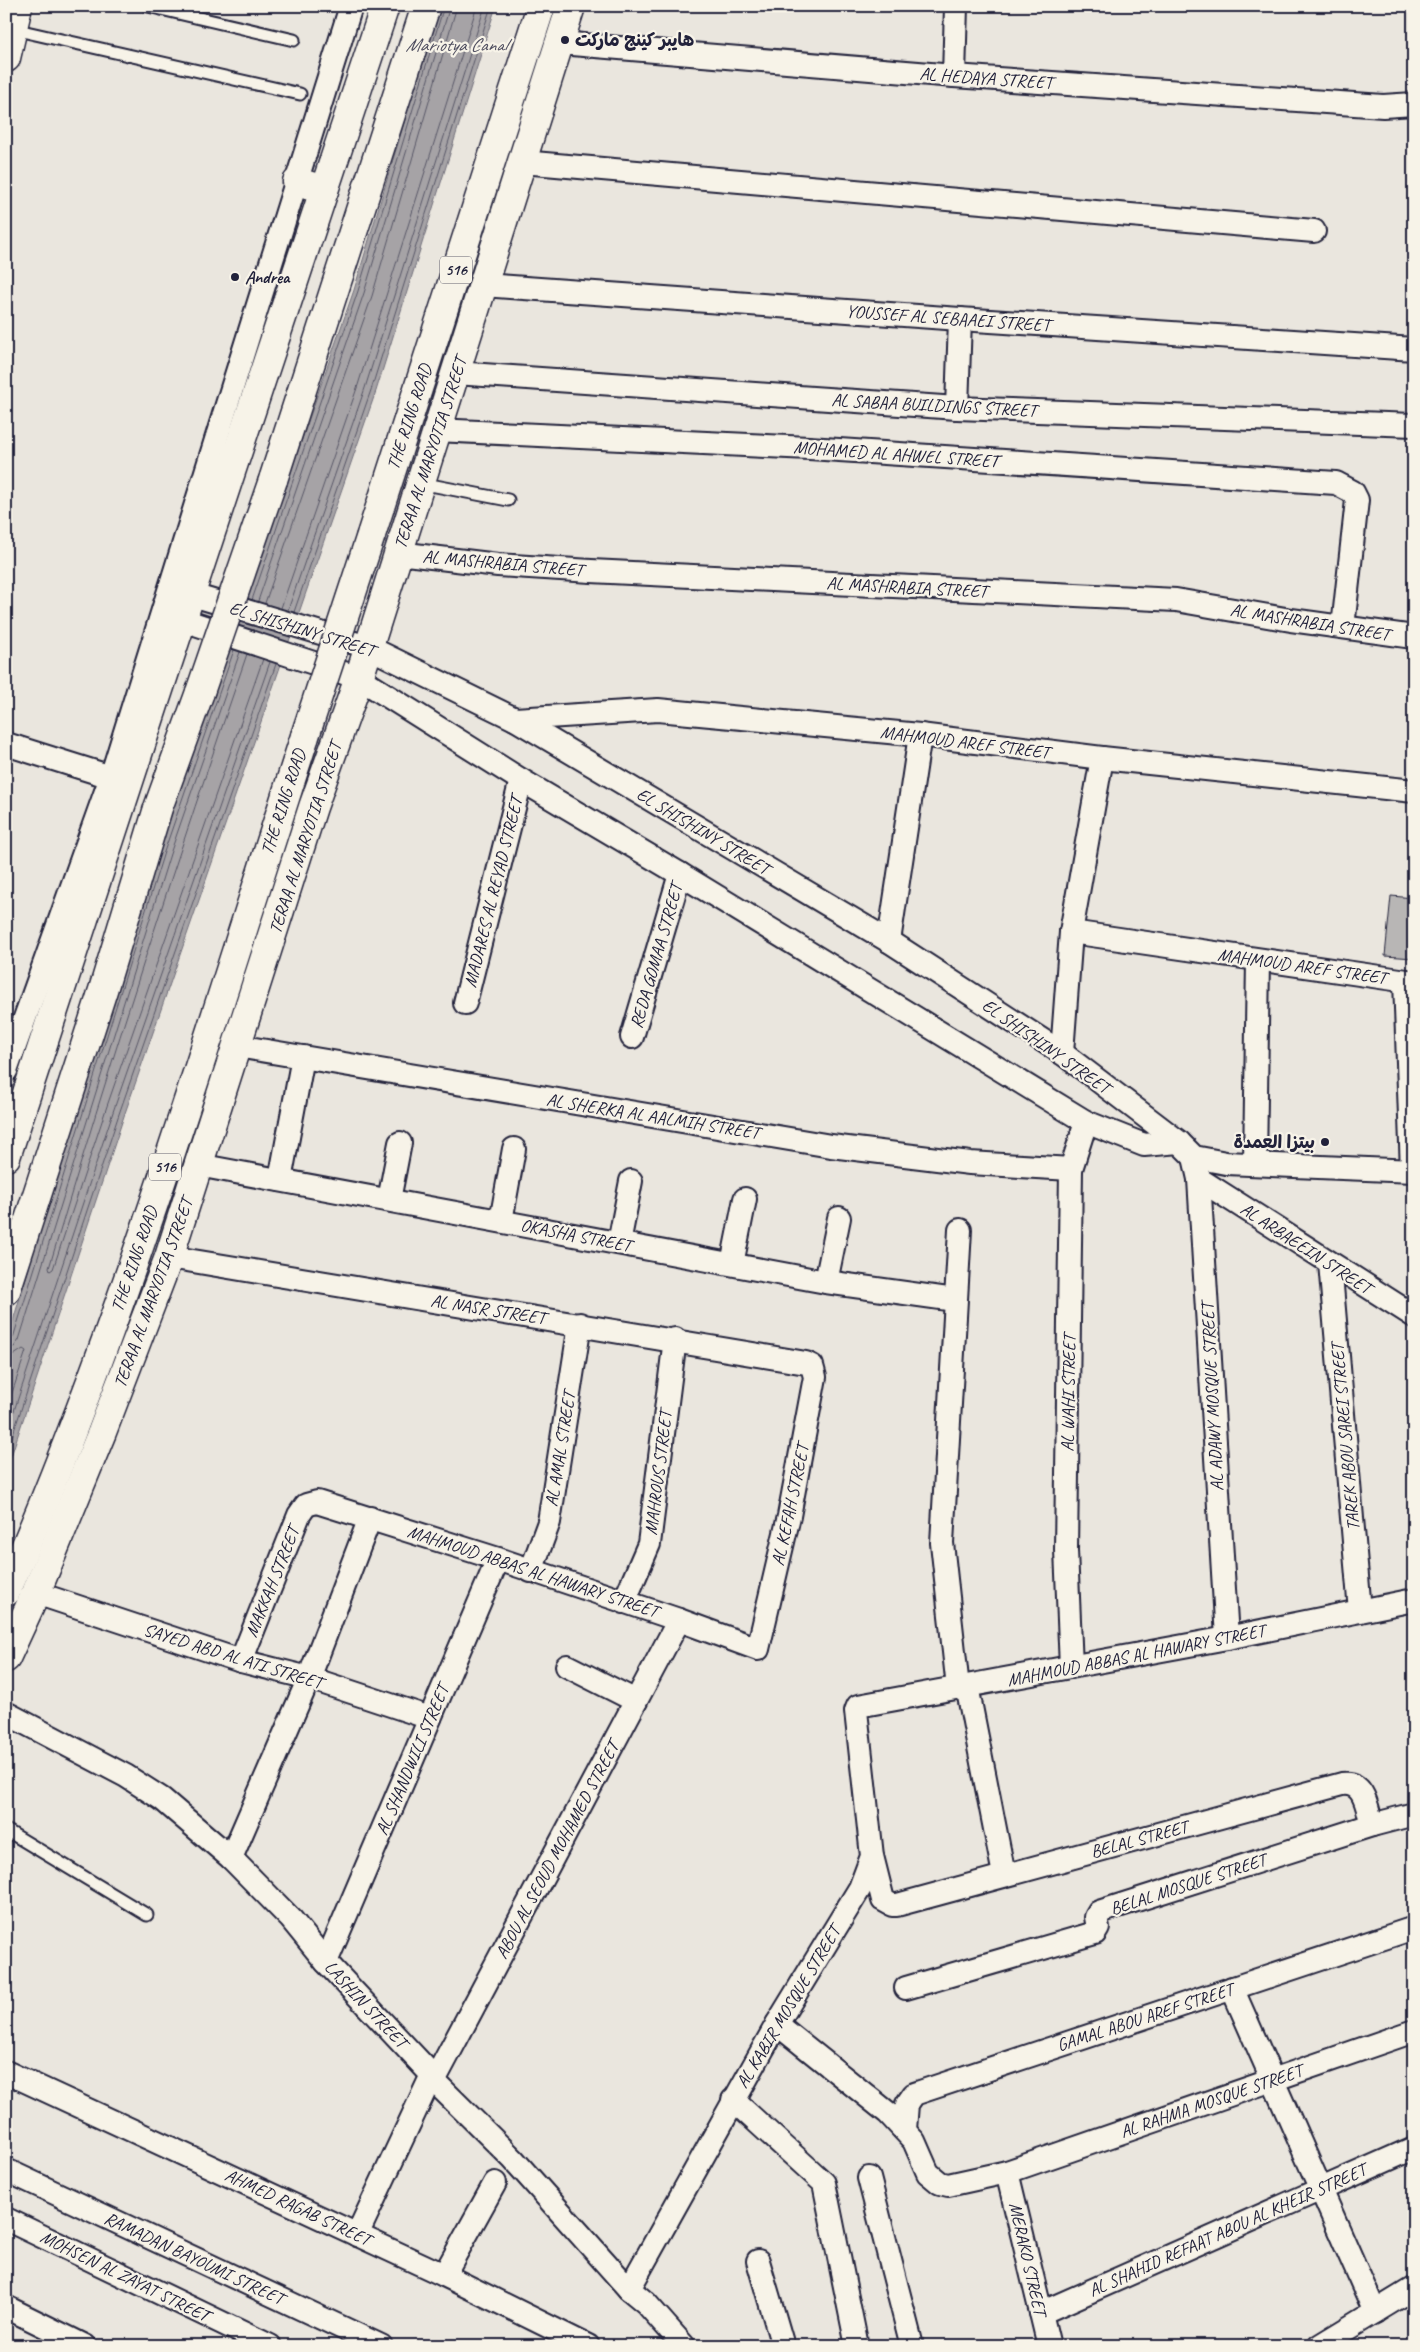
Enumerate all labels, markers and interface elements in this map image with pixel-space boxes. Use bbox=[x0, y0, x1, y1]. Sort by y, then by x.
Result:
place label: هايبر كينج ماركت bbox=[575, 29, 695, 51]
water label: Mariotya Canal bbox=[406, 33, 513, 57]
marker: هايبر كينج ماركت bbox=[559, 34, 571, 46]
street label: AL HEDAYA STREET bbox=[919, 62, 1058, 94]
road number: 516 bbox=[440, 256, 472, 284]
place label: Andrea bbox=[245, 266, 291, 288]
marker: Andrea bbox=[229, 271, 241, 283]
street label: YOUSSEF AL SEBAAEI STREET bbox=[845, 300, 1056, 336]
street label: TERAA AL MARYOTIA STREET bbox=[389, 350, 473, 551]
street label: THE RING ROAD bbox=[382, 360, 437, 472]
street label: AL SABAA BUILDINGS STREET bbox=[831, 389, 1041, 422]
street label: MOHAMED AL AHWEL STREET bbox=[793, 436, 1004, 472]
street label: AL MASHRABIA STREET bbox=[422, 545, 588, 581]
street label: AL MASHRABIA STREET bbox=[826, 572, 992, 602]
street label: EL SHISHINY STREET bbox=[227, 596, 382, 663]
street label: AL MASHRABIA STREET bbox=[1229, 599, 1395, 646]
street label: MAHMOUD AREF STREET bbox=[879, 721, 1055, 764]
street label: TERAA AL MARYOTIA STREET bbox=[264, 735, 348, 936]
street label: THE RING ROAD bbox=[256, 745, 311, 857]
street label: EL SHISHINY STREET bbox=[633, 783, 777, 882]
street label: MADARES AL REYAD STREET bbox=[459, 790, 528, 990]
street label: REDA GOMAA STREET bbox=[625, 877, 688, 1031]
street label: MAHMOUD AREF STREET bbox=[1216, 943, 1392, 989]
street label: EL SHISHINY STREET bbox=[978, 994, 1118, 1101]
street label: AL SHERKA AL AALMIH STREET bbox=[545, 1088, 765, 1144]
place label: بيتزا العمدة bbox=[1234, 1131, 1315, 1153]
marker: بيتزا العمدة bbox=[1319, 1136, 1331, 1148]
road number: 516 bbox=[149, 1154, 181, 1180]
street label: TERAA AL MARYOTIA STREET bbox=[109, 1191, 199, 1390]
street label: AL ARBAEEIN STREET bbox=[1237, 1198, 1379, 1301]
street label: THE RING ROAD bbox=[106, 1202, 163, 1314]
street label: OKASHA STREET bbox=[519, 1213, 637, 1257]
street label: AL NASR STREET bbox=[429, 1289, 551, 1330]
street label: AL ADAWY MOSQUE STREET bbox=[1196, 1298, 1228, 1492]
street label: AL WAHI STREET bbox=[1056, 1330, 1080, 1452]
street label: TAREK ABOU SAREI STREET bbox=[1326, 1339, 1364, 1531]
street label: AL AMAL STREET bbox=[540, 1386, 581, 1508]
street label: MAHROUS STREET bbox=[639, 1405, 677, 1536]
street label: AL KEFAH STREET bbox=[766, 1438, 815, 1568]
street label: MAKKAH STREET bbox=[240, 1519, 306, 1640]
street label: MAHMOUD ABBAS AL HAWARY STREET bbox=[405, 1520, 665, 1623]
street label: SAYED ABD AL ATI STREET bbox=[141, 1618, 329, 1695]
street label: MAHMOUD ABBAS AL HAWARY STREET bbox=[1005, 1618, 1270, 1691]
street label: AL SHANDWILI STREET bbox=[370, 1677, 455, 1838]
street label: ABOU AL SEOUD MOHAMED STREET bbox=[490, 1734, 626, 1962]
street label: BELAL STREET bbox=[1088, 1814, 1194, 1863]
street label: BELAL MOSQUE STREET bbox=[1107, 1847, 1272, 1920]
street label: AL KABIR MOSQUE STREET bbox=[731, 1918, 847, 2092]
street label: LASHIN STREET bbox=[320, 1956, 415, 2056]
street label: GAMAL ABOU AREF STREET bbox=[1054, 1977, 1240, 2056]
street label: AL RAHMA MOSQUE STREET bbox=[1117, 2058, 1309, 2142]
street label: AL SHAHID REFAAT ABOU AL KHEIR STREET bbox=[1085, 2157, 1373, 2301]
street label: AHMED RAGAB STREET bbox=[222, 2164, 378, 2252]
street label: MERAKO STREET bbox=[1004, 2200, 1053, 2321]
street label: RAMADAN BAYOUMI STREET bbox=[101, 2207, 291, 2311]
street label: MOHSEN AL ZAYAT STREET bbox=[37, 2226, 217, 2329]

